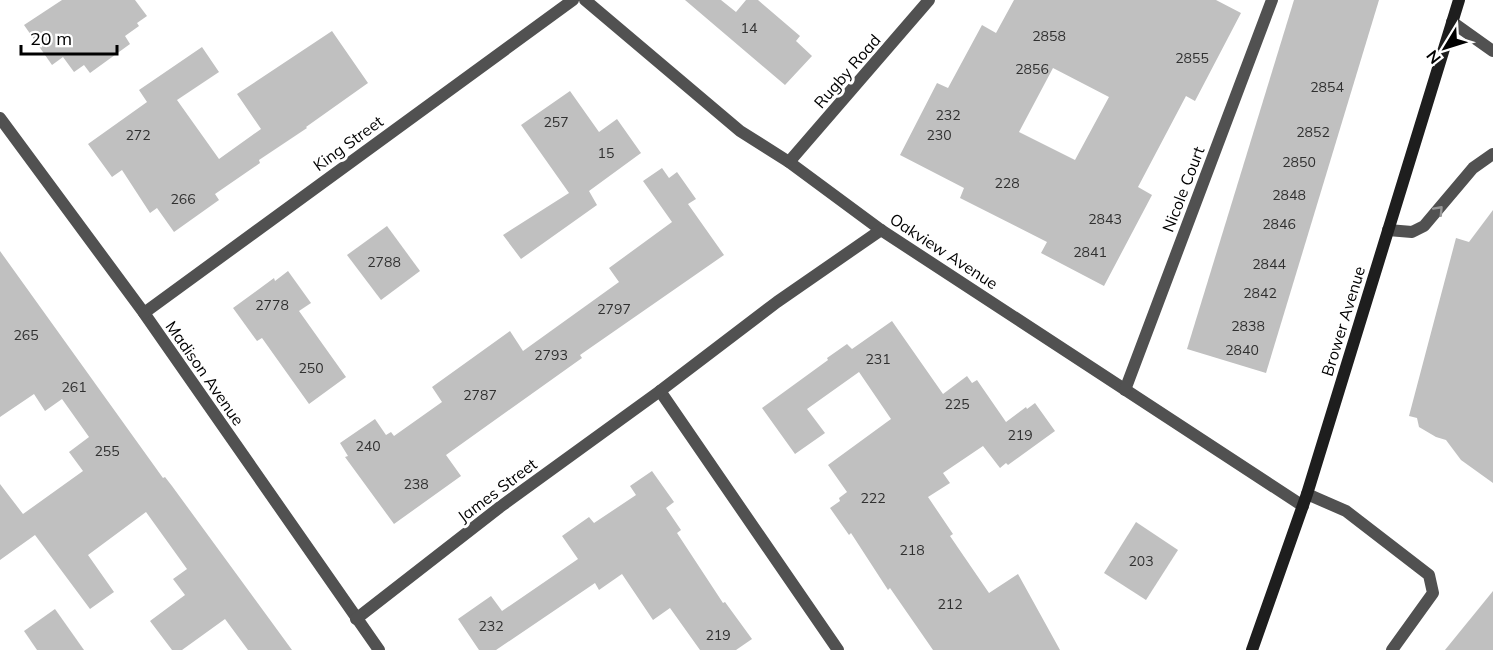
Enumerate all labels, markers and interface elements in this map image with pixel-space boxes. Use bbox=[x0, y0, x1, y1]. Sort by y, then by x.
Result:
scale bar bbox=[21, 18, 117, 56]
north arrow bbox=[1415, 18, 1475, 78]
house number: 14 bbox=[741, 19, 758, 37]
text: 20 m bbox=[30, 27, 72, 50]
house number: 2858 bbox=[1032, 27, 1066, 45]
street label: Rugby Road bbox=[809, 30, 885, 112]
text: N bbox=[1422, 46, 1445, 68]
house number: 2855 bbox=[1175, 49, 1209, 67]
house number: 2856 bbox=[1015, 60, 1049, 78]
house number: 2854 bbox=[1310, 78, 1344, 96]
house number: 232 bbox=[935, 106, 961, 124]
street label: King Street bbox=[309, 111, 387, 175]
house number: 257 bbox=[543, 113, 569, 131]
house number: 2852 bbox=[1296, 123, 1330, 141]
house number: 272 bbox=[125, 126, 151, 144]
house number: 230 bbox=[926, 126, 952, 144]
street label: Nicole Court bbox=[1158, 143, 1209, 235]
house number: 15 bbox=[598, 144, 614, 162]
house number: 2850 bbox=[1282, 153, 1316, 171]
house number: 228 bbox=[994, 174, 1020, 192]
house number: 2848 bbox=[1272, 186, 1306, 204]
house number: 266 bbox=[170, 190, 196, 208]
one-way arrow bbox=[1431, 206, 1442, 217]
street label: Oakview Avenue bbox=[886, 209, 1002, 293]
house number: 2843 bbox=[1088, 210, 1122, 228]
house number: 2846 bbox=[1262, 215, 1296, 233]
house number: 2841 bbox=[1073, 243, 1107, 261]
house number: 2788 bbox=[367, 253, 401, 271]
house number: 2844 bbox=[1252, 255, 1286, 273]
street label: Brower Avenue bbox=[1317, 264, 1369, 378]
house number: 2842 bbox=[1243, 284, 1277, 302]
house number: 2778 bbox=[255, 296, 289, 314]
house number: 2797 bbox=[597, 300, 631, 318]
street label: Madison Avenue bbox=[162, 317, 248, 429]
house number: 2838 bbox=[1231, 317, 1265, 335]
house number: 265 bbox=[13, 326, 39, 344]
house number: 2840 bbox=[1225, 341, 1259, 359]
house number: 2793 bbox=[534, 346, 568, 364]
house number: 231 bbox=[865, 350, 891, 368]
house number: 250 bbox=[298, 359, 324, 377]
house number: 261 bbox=[61, 378, 87, 396]
house number: 2787 bbox=[463, 386, 497, 404]
house number: 225 bbox=[944, 395, 970, 413]
house number: 219 bbox=[1007, 426, 1033, 444]
house number: 240 bbox=[355, 437, 381, 455]
house number: 255 bbox=[94, 442, 120, 460]
street label: James Street bbox=[453, 453, 541, 526]
house number: 238 bbox=[403, 475, 429, 493]
house number: 222 bbox=[860, 489, 886, 507]
house number: 218 bbox=[899, 541, 925, 559]
house number: 203 bbox=[1128, 552, 1154, 570]
house number: 212 bbox=[937, 595, 963, 613]
house number: 232 bbox=[478, 617, 504, 635]
house number: 219 bbox=[705, 626, 731, 644]

